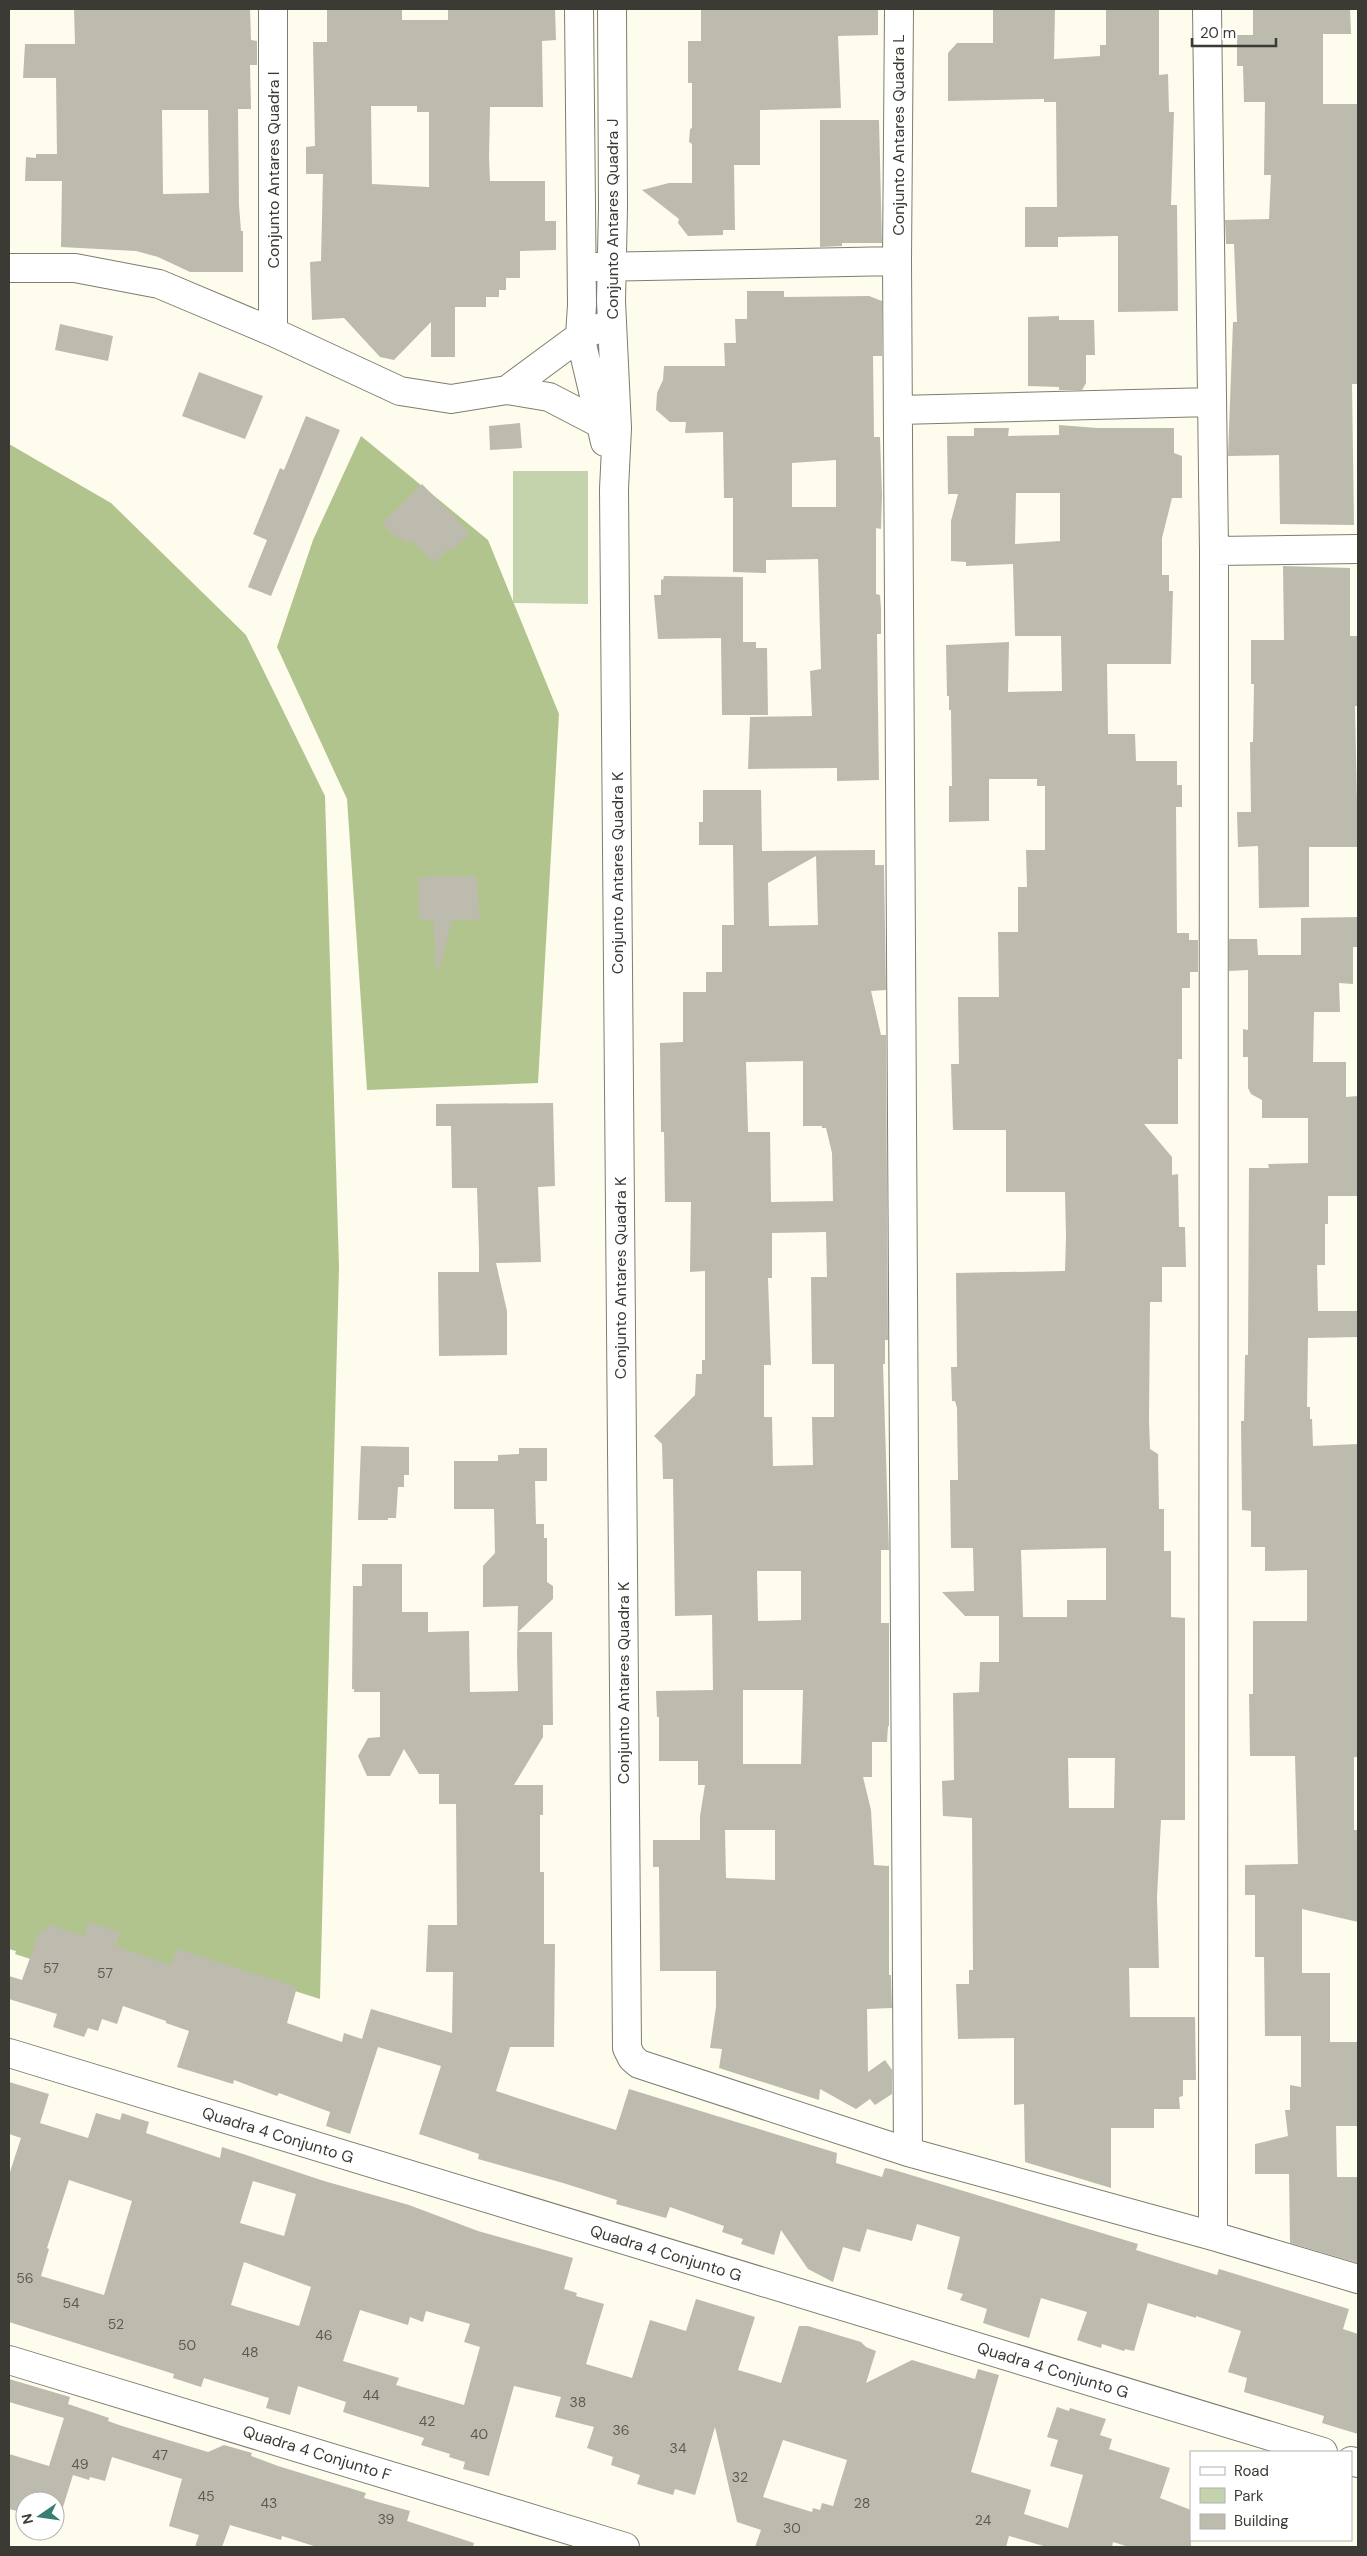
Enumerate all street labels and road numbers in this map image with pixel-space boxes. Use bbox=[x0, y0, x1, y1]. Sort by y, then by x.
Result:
street label: Conjunto Antares Quadra L bbox=[888, 34, 909, 236]
street label: Conjunto Antares Quadra I bbox=[263, 72, 284, 268]
street label: Conjunto Antares Quadra J bbox=[602, 118, 623, 320]
street label: Conjunto Antares Quadra K bbox=[607, 772, 628, 974]
street label: Conjunto Antares Quadra K bbox=[610, 1177, 631, 1379]
street label: Conjunto Antares Quadra K bbox=[613, 1582, 634, 1784]
street label: Quadra 4 Conjunto G bbox=[200, 2102, 356, 2168]
street label: Quadra 4 Conjunto G bbox=[588, 2220, 744, 2286]
street label: Quadra 4 Conjunto G bbox=[975, 2337, 1131, 2403]
street label: Quadra 4 Conjunto F bbox=[240, 2420, 394, 2486]

